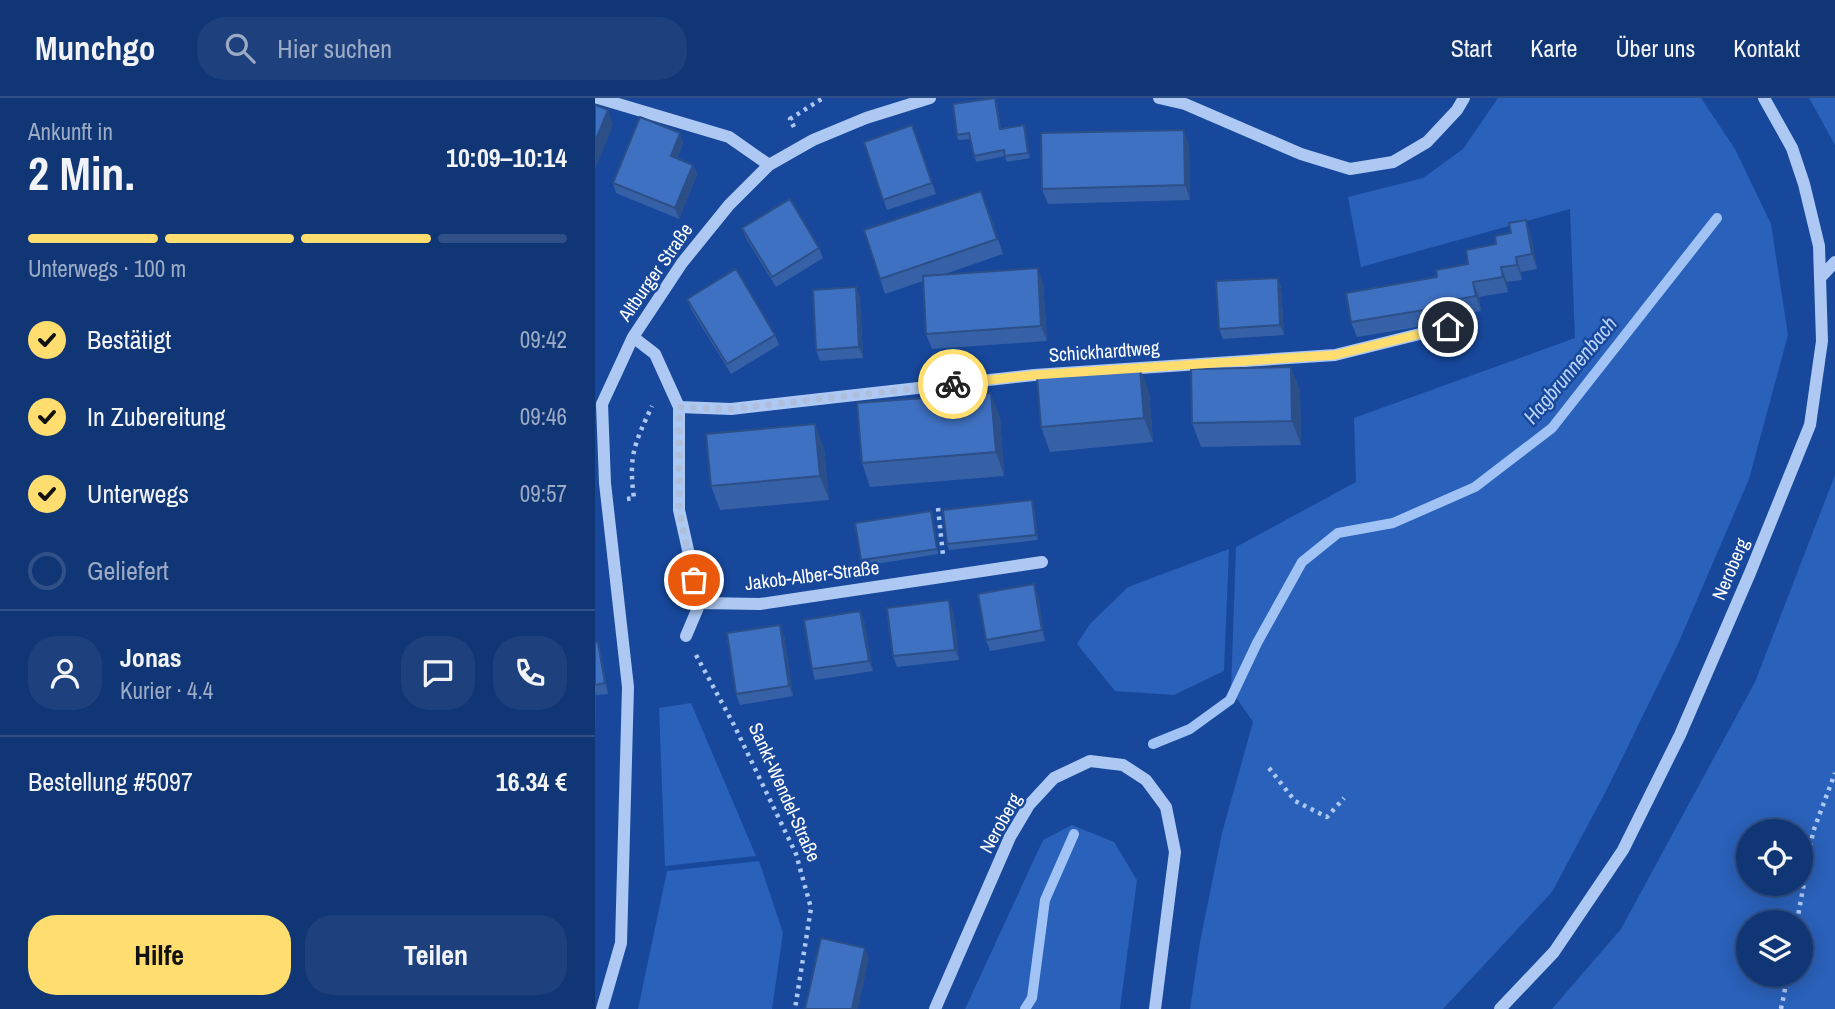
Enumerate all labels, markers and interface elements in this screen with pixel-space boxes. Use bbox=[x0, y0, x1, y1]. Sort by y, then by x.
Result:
search box bbox=[197, 17, 687, 80]
text: Munchgo bbox=[35, 26, 155, 70]
icon: search bbox=[221, 29, 259, 67]
text: Hier suchen bbox=[277, 31, 392, 66]
text: Start bbox=[1451, 32, 1492, 64]
text: Karte bbox=[1530, 32, 1577, 64]
text: Über uns bbox=[1615, 32, 1695, 64]
text: Kontakt bbox=[1733, 32, 1800, 64]
text: Ankunft in bbox=[28, 116, 113, 147]
text: 10:09–10:14 bbox=[446, 140, 567, 175]
text: 2 Min. bbox=[28, 142, 135, 204]
street label: Altburger Straße bbox=[611, 218, 698, 327]
text: Unterwegs · 100 m bbox=[28, 253, 186, 284]
pin bbox=[1418, 297, 1478, 357]
icon: home bbox=[1429, 308, 1467, 346]
water label: Hagbrunnenbach bbox=[1516, 310, 1624, 430]
icon: check bbox=[28, 321, 66, 359]
text: Bestätigt bbox=[87, 322, 171, 357]
text: 09:42 bbox=[520, 324, 567, 355]
street label: Schickhardtweg bbox=[1048, 334, 1161, 368]
courier bbox=[918, 349, 988, 419]
icon: bike bbox=[934, 365, 972, 403]
icon: check bbox=[28, 398, 66, 436]
text: In Zubereitung bbox=[87, 399, 226, 434]
text: 09:46 bbox=[520, 401, 567, 432]
icon: check bbox=[28, 475, 66, 513]
text: Unterwegs bbox=[87, 476, 189, 511]
text: 09:57 bbox=[520, 478, 567, 509]
street label: Neroberg bbox=[1705, 534, 1755, 604]
pin bbox=[664, 550, 724, 610]
text: Geliefert bbox=[87, 553, 169, 588]
street label: Jakob-Alber-Straße bbox=[743, 554, 881, 596]
icon: bag bbox=[675, 561, 713, 599]
button: person bbox=[28, 636, 102, 710]
button: chat bbox=[401, 636, 475, 710]
button: phone bbox=[493, 636, 567, 710]
text: Jonas bbox=[120, 640, 182, 675]
text: Kurier · 4.4 bbox=[120, 675, 213, 706]
street label: Sankt-Wendel-Straße bbox=[743, 718, 827, 866]
text: Bestellung #5097 bbox=[28, 764, 193, 799]
text: 16.34 € bbox=[496, 764, 567, 799]
street label: Neroberg bbox=[973, 788, 1027, 858]
map controls bbox=[1736, 819, 1813, 987]
button: locate bbox=[1736, 819, 1813, 896]
button: layers bbox=[1736, 910, 1813, 987]
button: Hilfe bbox=[28, 915, 291, 995]
button: Teilen bbox=[305, 915, 567, 995]

